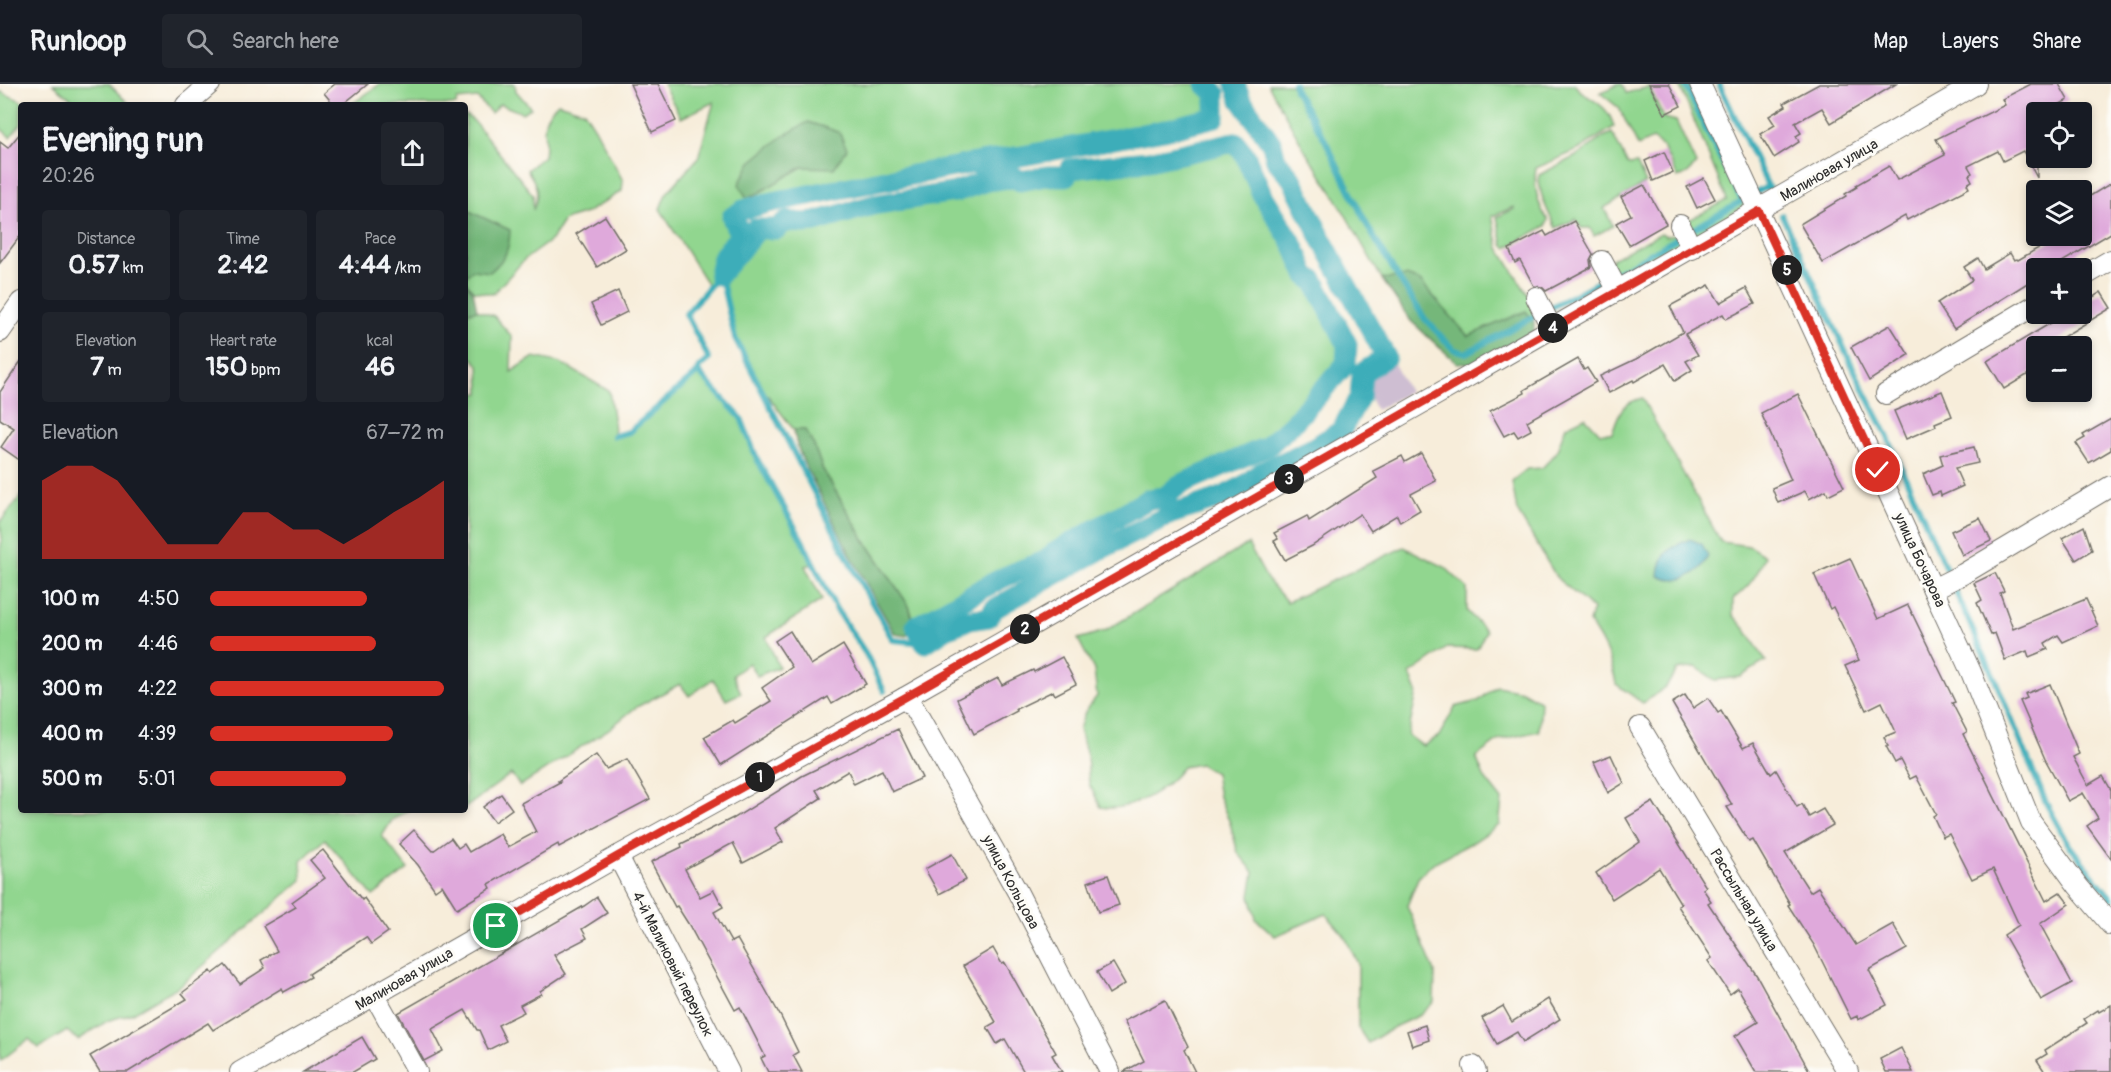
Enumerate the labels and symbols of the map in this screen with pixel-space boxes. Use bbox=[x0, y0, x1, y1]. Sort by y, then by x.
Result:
street label: Малиновая улица bbox=[1777, 135, 1882, 206]
pin: 5 bbox=[1772, 255, 1802, 285]
pin: 4 bbox=[1538, 313, 1568, 343]
pin bbox=[1852, 444, 1903, 495]
pin: 3 bbox=[1274, 464, 1304, 494]
street label: улица Бочарова bbox=[1889, 509, 1950, 610]
pin: 2 bbox=[1010, 614, 1040, 644]
pin: 1 bbox=[745, 762, 775, 792]
street label: улица Кольцова bbox=[977, 831, 1043, 933]
street label: Рассыльная улица bbox=[1705, 846, 1782, 955]
street label: 4-й Малиновый переулок bbox=[628, 888, 718, 1040]
pin bbox=[470, 900, 521, 951]
street label: Малиновая улица bbox=[352, 944, 457, 1015]

